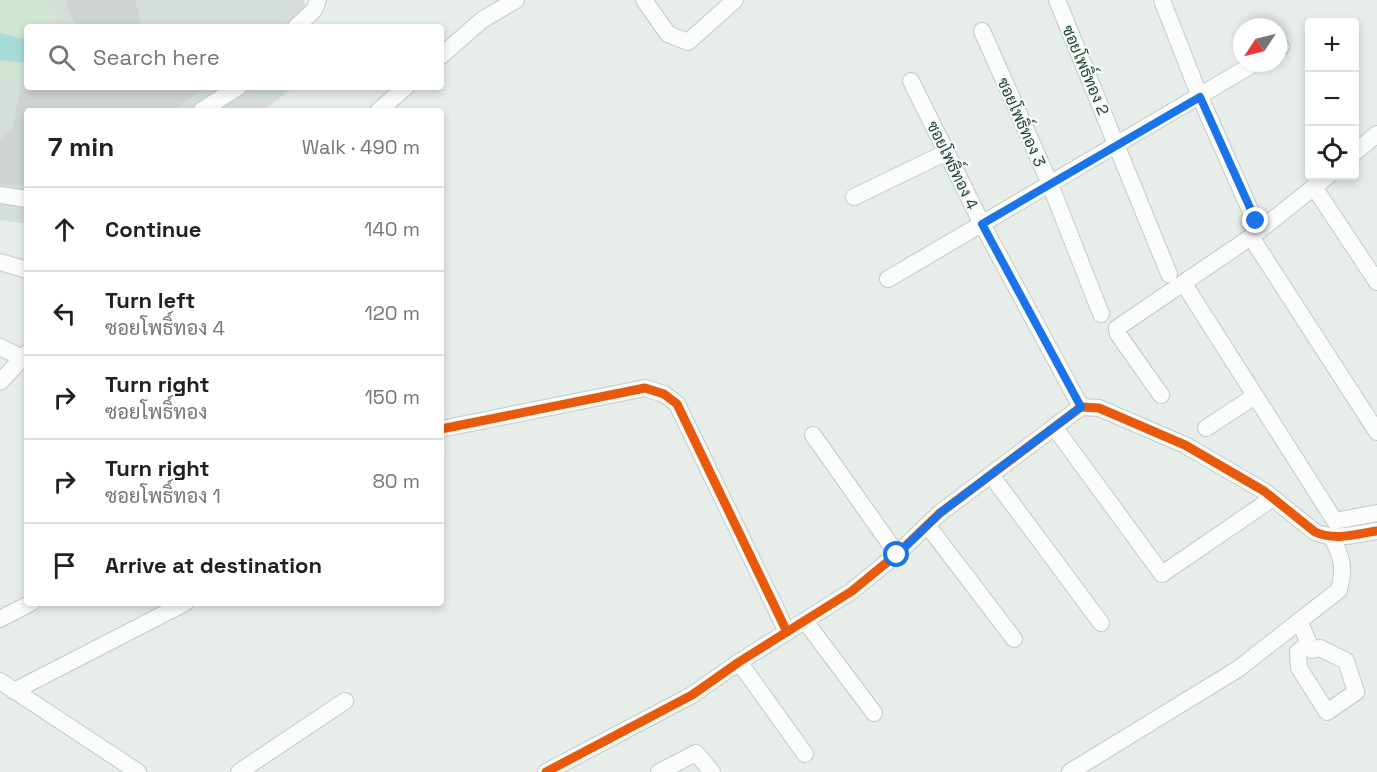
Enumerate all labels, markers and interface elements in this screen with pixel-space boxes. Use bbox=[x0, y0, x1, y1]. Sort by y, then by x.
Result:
north arrow bbox=[1233, 18, 1287, 72]
map controls bbox=[1305, 18, 1359, 180]
button: + bbox=[1305, 18, 1359, 72]
street label: ซอยโพธิ์ทอง 2 bbox=[1057, 20, 1118, 118]
search box bbox=[24, 24, 444, 90]
icon: search bbox=[45, 41, 78, 74]
text: Search here bbox=[93, 43, 220, 71]
button: − bbox=[1305, 72, 1359, 126]
street label: ซอยโพธิ์ทอง 3 bbox=[993, 73, 1054, 170]
street label: ซอยโพธิ์ทอง 4 bbox=[922, 116, 987, 213]
button: locate bbox=[1305, 126, 1359, 180]
text: 7 min bbox=[48, 130, 114, 164]
text: Walk · 490 m bbox=[302, 134, 420, 160]
route end bbox=[1242, 207, 1268, 233]
icon: ahead bbox=[48, 213, 81, 246]
text: Continue bbox=[105, 215, 201, 243]
text: 140 m bbox=[364, 216, 420, 242]
text: Turn left bbox=[105, 286, 195, 314]
icon: left bbox=[48, 297, 81, 330]
text: 120 m bbox=[364, 300, 420, 326]
text: ซอยโพธิ์ทอง 4 bbox=[105, 315, 225, 341]
text: Turn right bbox=[105, 370, 210, 398]
icon: right bbox=[48, 381, 81, 414]
text: 150 m bbox=[365, 384, 420, 410]
text: ซอยโพธิ์ทอง bbox=[105, 399, 207, 425]
text: Turn right bbox=[105, 454, 210, 482]
icon: right bbox=[48, 465, 81, 498]
text: 80 m bbox=[372, 468, 420, 494]
text: ซอยโพธิ์ทอง 1 bbox=[105, 483, 221, 509]
route start bbox=[883, 541, 909, 567]
icon: arrive bbox=[48, 549, 81, 582]
text: Arrive at destination bbox=[105, 551, 322, 579]

